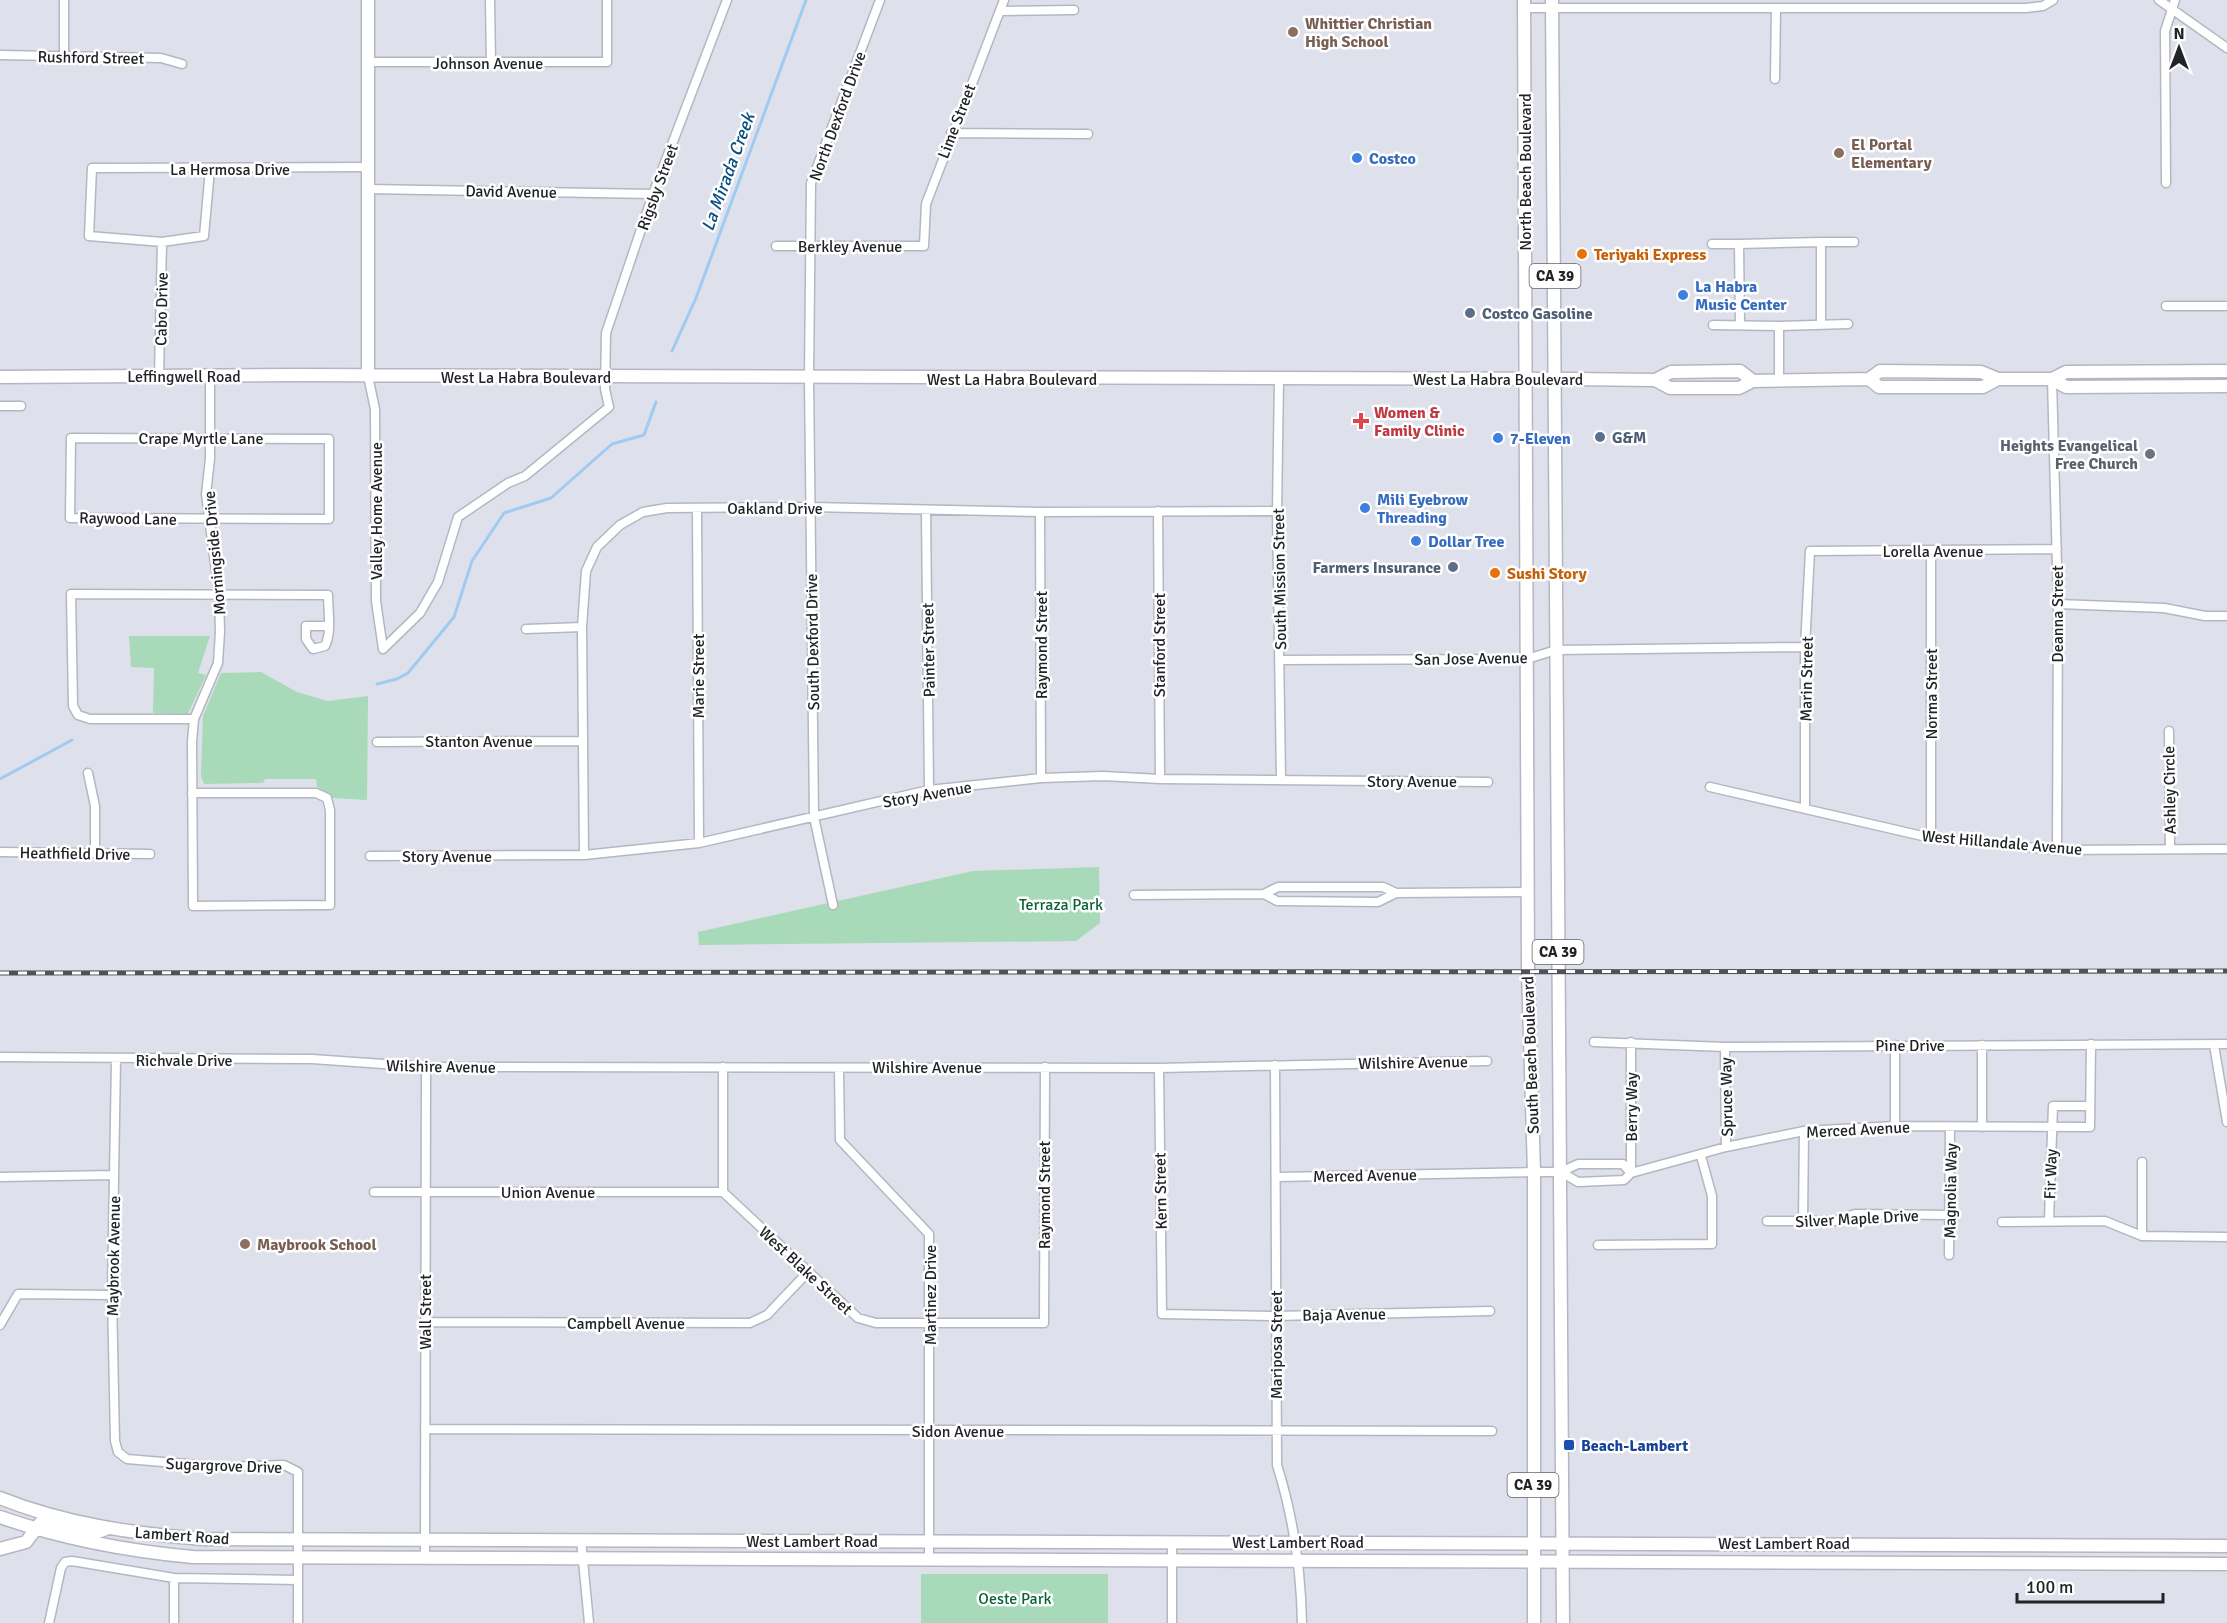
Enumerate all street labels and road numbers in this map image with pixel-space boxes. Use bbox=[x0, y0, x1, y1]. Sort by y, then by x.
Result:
street label: Rushford Street bbox=[37, 47, 145, 69]
street label: North Dexford Drive bbox=[805, 49, 871, 184]
street label: Johnson Avenue bbox=[433, 54, 543, 74]
street label: Lime Street bbox=[934, 81, 980, 162]
street label: North Beach Boulevard bbox=[1516, 93, 1536, 251]
street label: Rigsby Street bbox=[633, 141, 683, 233]
street label: La Hermosa Drive bbox=[170, 160, 290, 180]
street label: David Avenue bbox=[465, 181, 557, 203]
street label: Berkley Avenue bbox=[798, 237, 902, 257]
road number: CA 39 bbox=[1530, 264, 1580, 288]
street label: Cabo Drive bbox=[151, 272, 173, 346]
street label: Leffingwell Road bbox=[127, 367, 241, 387]
street label: West La Habra Boulevard bbox=[441, 368, 611, 388]
street label: West La Habra Boulevard bbox=[927, 370, 1097, 390]
street label: West La Habra Boulevard bbox=[1413, 370, 1583, 390]
street label: Crape Myrtle Lane bbox=[139, 429, 263, 449]
street label: Valley Home Avenue bbox=[367, 442, 387, 580]
street label: Morningside Drive bbox=[200, 490, 230, 616]
street label: Oakland Drive bbox=[727, 499, 823, 519]
street label: Raywood Lane bbox=[79, 508, 177, 530]
street label: South Mission Street bbox=[1269, 508, 1291, 650]
street label: Lorella Avenue bbox=[1883, 542, 1983, 562]
street label: Deanna Street bbox=[2048, 565, 2068, 663]
street label: South Dexford Drive bbox=[802, 573, 824, 711]
street label: Raymond Street bbox=[1032, 590, 1052, 699]
street label: Stanford Street bbox=[1150, 592, 1170, 697]
street label: Painter Street bbox=[918, 602, 940, 697]
street label: Marie Street bbox=[689, 633, 709, 718]
street label: Marin Street bbox=[1796, 636, 1818, 722]
street label: San Jose Avenue bbox=[1414, 648, 1528, 670]
street label: Norma Street bbox=[1922, 648, 1942, 740]
street label: Stanton Avenue bbox=[425, 732, 533, 752]
street label: Ashley Circle bbox=[2159, 746, 2181, 834]
street label: Story Avenue bbox=[1367, 772, 1457, 792]
street label: Story Avenue bbox=[881, 777, 973, 813]
street label: West Hillandale Avenue bbox=[1921, 826, 2083, 860]
street label: Heathfield Drive bbox=[19, 843, 131, 865]
street label: Story Avenue bbox=[402, 847, 492, 867]
road number: CA 39 bbox=[1532, 940, 1584, 964]
street label: South Beach Boulevard bbox=[1518, 976, 1544, 1134]
street label: Pine Drive bbox=[1875, 1036, 1945, 1056]
street label: Richvale Drive bbox=[135, 1051, 233, 1071]
street label: Wilshire Avenue bbox=[1358, 1052, 1468, 1074]
street label: Wilshire Avenue bbox=[386, 1056, 496, 1078]
street label: Spruce Way bbox=[1716, 1057, 1738, 1137]
street label: Wilshire Avenue bbox=[872, 1058, 982, 1078]
street label: Berry Way bbox=[1622, 1072, 1642, 1142]
street label: Merced Avenue bbox=[1806, 1117, 1911, 1143]
street label: Raymond Street bbox=[1035, 1140, 1055, 1249]
street label: Magnolia Way bbox=[1940, 1143, 1962, 1239]
street label: Fir Way bbox=[2040, 1148, 2062, 1200]
street label: Kern Street bbox=[1150, 1152, 1172, 1230]
street label: Merced Avenue bbox=[1313, 1165, 1417, 1187]
street label: Union Avenue bbox=[501, 1183, 595, 1203]
street label: Maybrook Avenue bbox=[103, 1196, 125, 1316]
street label: Silver Maple Drive bbox=[1795, 1206, 1919, 1232]
street label: West Blake Street bbox=[754, 1222, 857, 1319]
street label: Martinez Drive bbox=[921, 1245, 941, 1345]
street label: Wall Street bbox=[416, 1274, 436, 1350]
street label: Mariposa Street bbox=[1267, 1290, 1287, 1399]
street label: Baja Avenue bbox=[1302, 1304, 1386, 1326]
street label: Campbell Avenue bbox=[567, 1314, 685, 1334]
street label: Sidon Avenue bbox=[912, 1422, 1004, 1442]
street label: Sugargrove Drive bbox=[165, 1454, 283, 1478]
road number: CA 39 bbox=[1508, 1473, 1558, 1497]
street label: Lambert Road bbox=[134, 1523, 230, 1549]
street label: West Lambert Road bbox=[746, 1532, 878, 1552]
street label: West Lambert Road bbox=[1232, 1533, 1364, 1553]
street label: West Lambert Road bbox=[1718, 1534, 1850, 1554]

